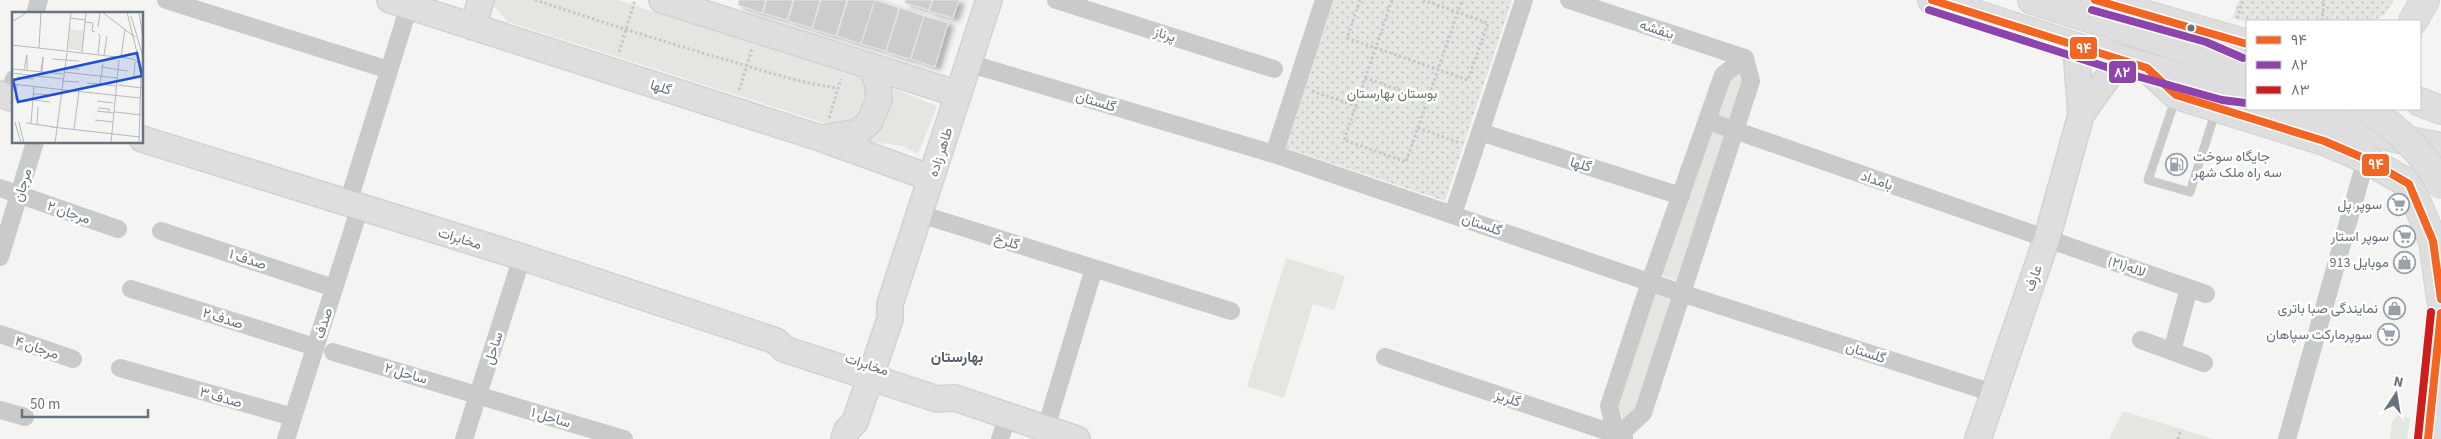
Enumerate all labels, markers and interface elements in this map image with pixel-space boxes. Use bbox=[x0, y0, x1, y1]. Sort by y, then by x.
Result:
inset map bbox=[12, 12, 144, 144]
street label: بنفشه bbox=[1637, 15, 1676, 45]
legend bbox=[2246, 20, 2421, 110]
street label: پرناز bbox=[1150, 22, 1178, 48]
unlabelled marker bbox=[2186, 23, 2196, 33]
text: ۹۴ bbox=[2291, 30, 2307, 51]
line badge: ۹۴ bbox=[2069, 36, 2098, 60]
text: ۹۴ bbox=[2076, 39, 2092, 59]
text: ۸۲ bbox=[2291, 55, 2308, 76]
line badge: ۸۲ bbox=[2108, 60, 2137, 84]
text: ۸۲ bbox=[2114, 63, 2130, 83]
street label: گلها bbox=[647, 75, 674, 101]
text: ۸۳ bbox=[2291, 80, 2310, 101]
park label: بوستان بهارستان bbox=[1347, 84, 1437, 104]
street label: گلستان bbox=[1073, 86, 1118, 118]
street label: طاهر زاده bbox=[924, 125, 958, 180]
place label: جایگاه سوخت سه راه ملک شهر bbox=[2192, 147, 2282, 183]
street label: گلها bbox=[1568, 152, 1594, 178]
fuel station icon: جایگاه سوخت سه راه ملک شهر bbox=[2165, 152, 2189, 176]
line badge: ۹۴ bbox=[2361, 153, 2390, 177]
text: ۹۴ bbox=[2368, 155, 2384, 175]
street label: مرجان bbox=[8, 166, 38, 205]
street label: بامداد bbox=[1858, 166, 1895, 196]
supermarket icon: سوپر پل bbox=[2386, 192, 2410, 216]
place label: سوپر پل bbox=[2337, 195, 2382, 215]
street label: مرجان ۲ bbox=[44, 196, 93, 230]
street label: گلستان bbox=[1459, 209, 1504, 241]
street label: مخابرات bbox=[435, 223, 484, 255]
supermarket icon: سوپر استار bbox=[2393, 224, 2417, 248]
place label: سوپر استار bbox=[2330, 227, 2389, 247]
street label: گلرخ bbox=[992, 229, 1022, 255]
street label: صدف ۱ bbox=[226, 245, 269, 275]
shop icon: موبایل 913 bbox=[2393, 250, 2417, 274]
street label: لاله(۲۱) bbox=[2105, 251, 2148, 283]
place label: موبایل 913 bbox=[2330, 253, 2389, 273]
street label: عارف bbox=[2020, 262, 2048, 294]
shop icon: نمایندگی صبا باتری bbox=[2382, 296, 2406, 320]
place label: نمایندگی صبا باتری bbox=[2277, 299, 2378, 319]
street label: صدف ۲ bbox=[200, 303, 246, 335]
street label: صدف bbox=[310, 305, 338, 341]
supermarket icon: سوپرمارکت سپاهان bbox=[2376, 322, 2400, 346]
place label: سوپرمارکت سپاهان bbox=[2266, 325, 2372, 345]
street label: ساحل bbox=[479, 329, 509, 367]
street label: مرجان ۴ bbox=[12, 331, 61, 365]
street label: گلستان bbox=[1843, 337, 1888, 369]
district label: بهارستان bbox=[931, 347, 983, 368]
street label: مخابرات bbox=[842, 349, 891, 381]
street label: ساحل ۲ bbox=[382, 358, 429, 390]
north arrow bbox=[2371, 369, 2421, 419]
text: N bbox=[2392, 372, 2405, 393]
street label: صدف ۳ bbox=[197, 382, 245, 414]
street label: گلریز bbox=[1491, 385, 1523, 413]
scale bar bbox=[22, 386, 149, 418]
text: 50 m bbox=[30, 394, 60, 415]
street label: ساحل ۱ bbox=[529, 403, 573, 433]

